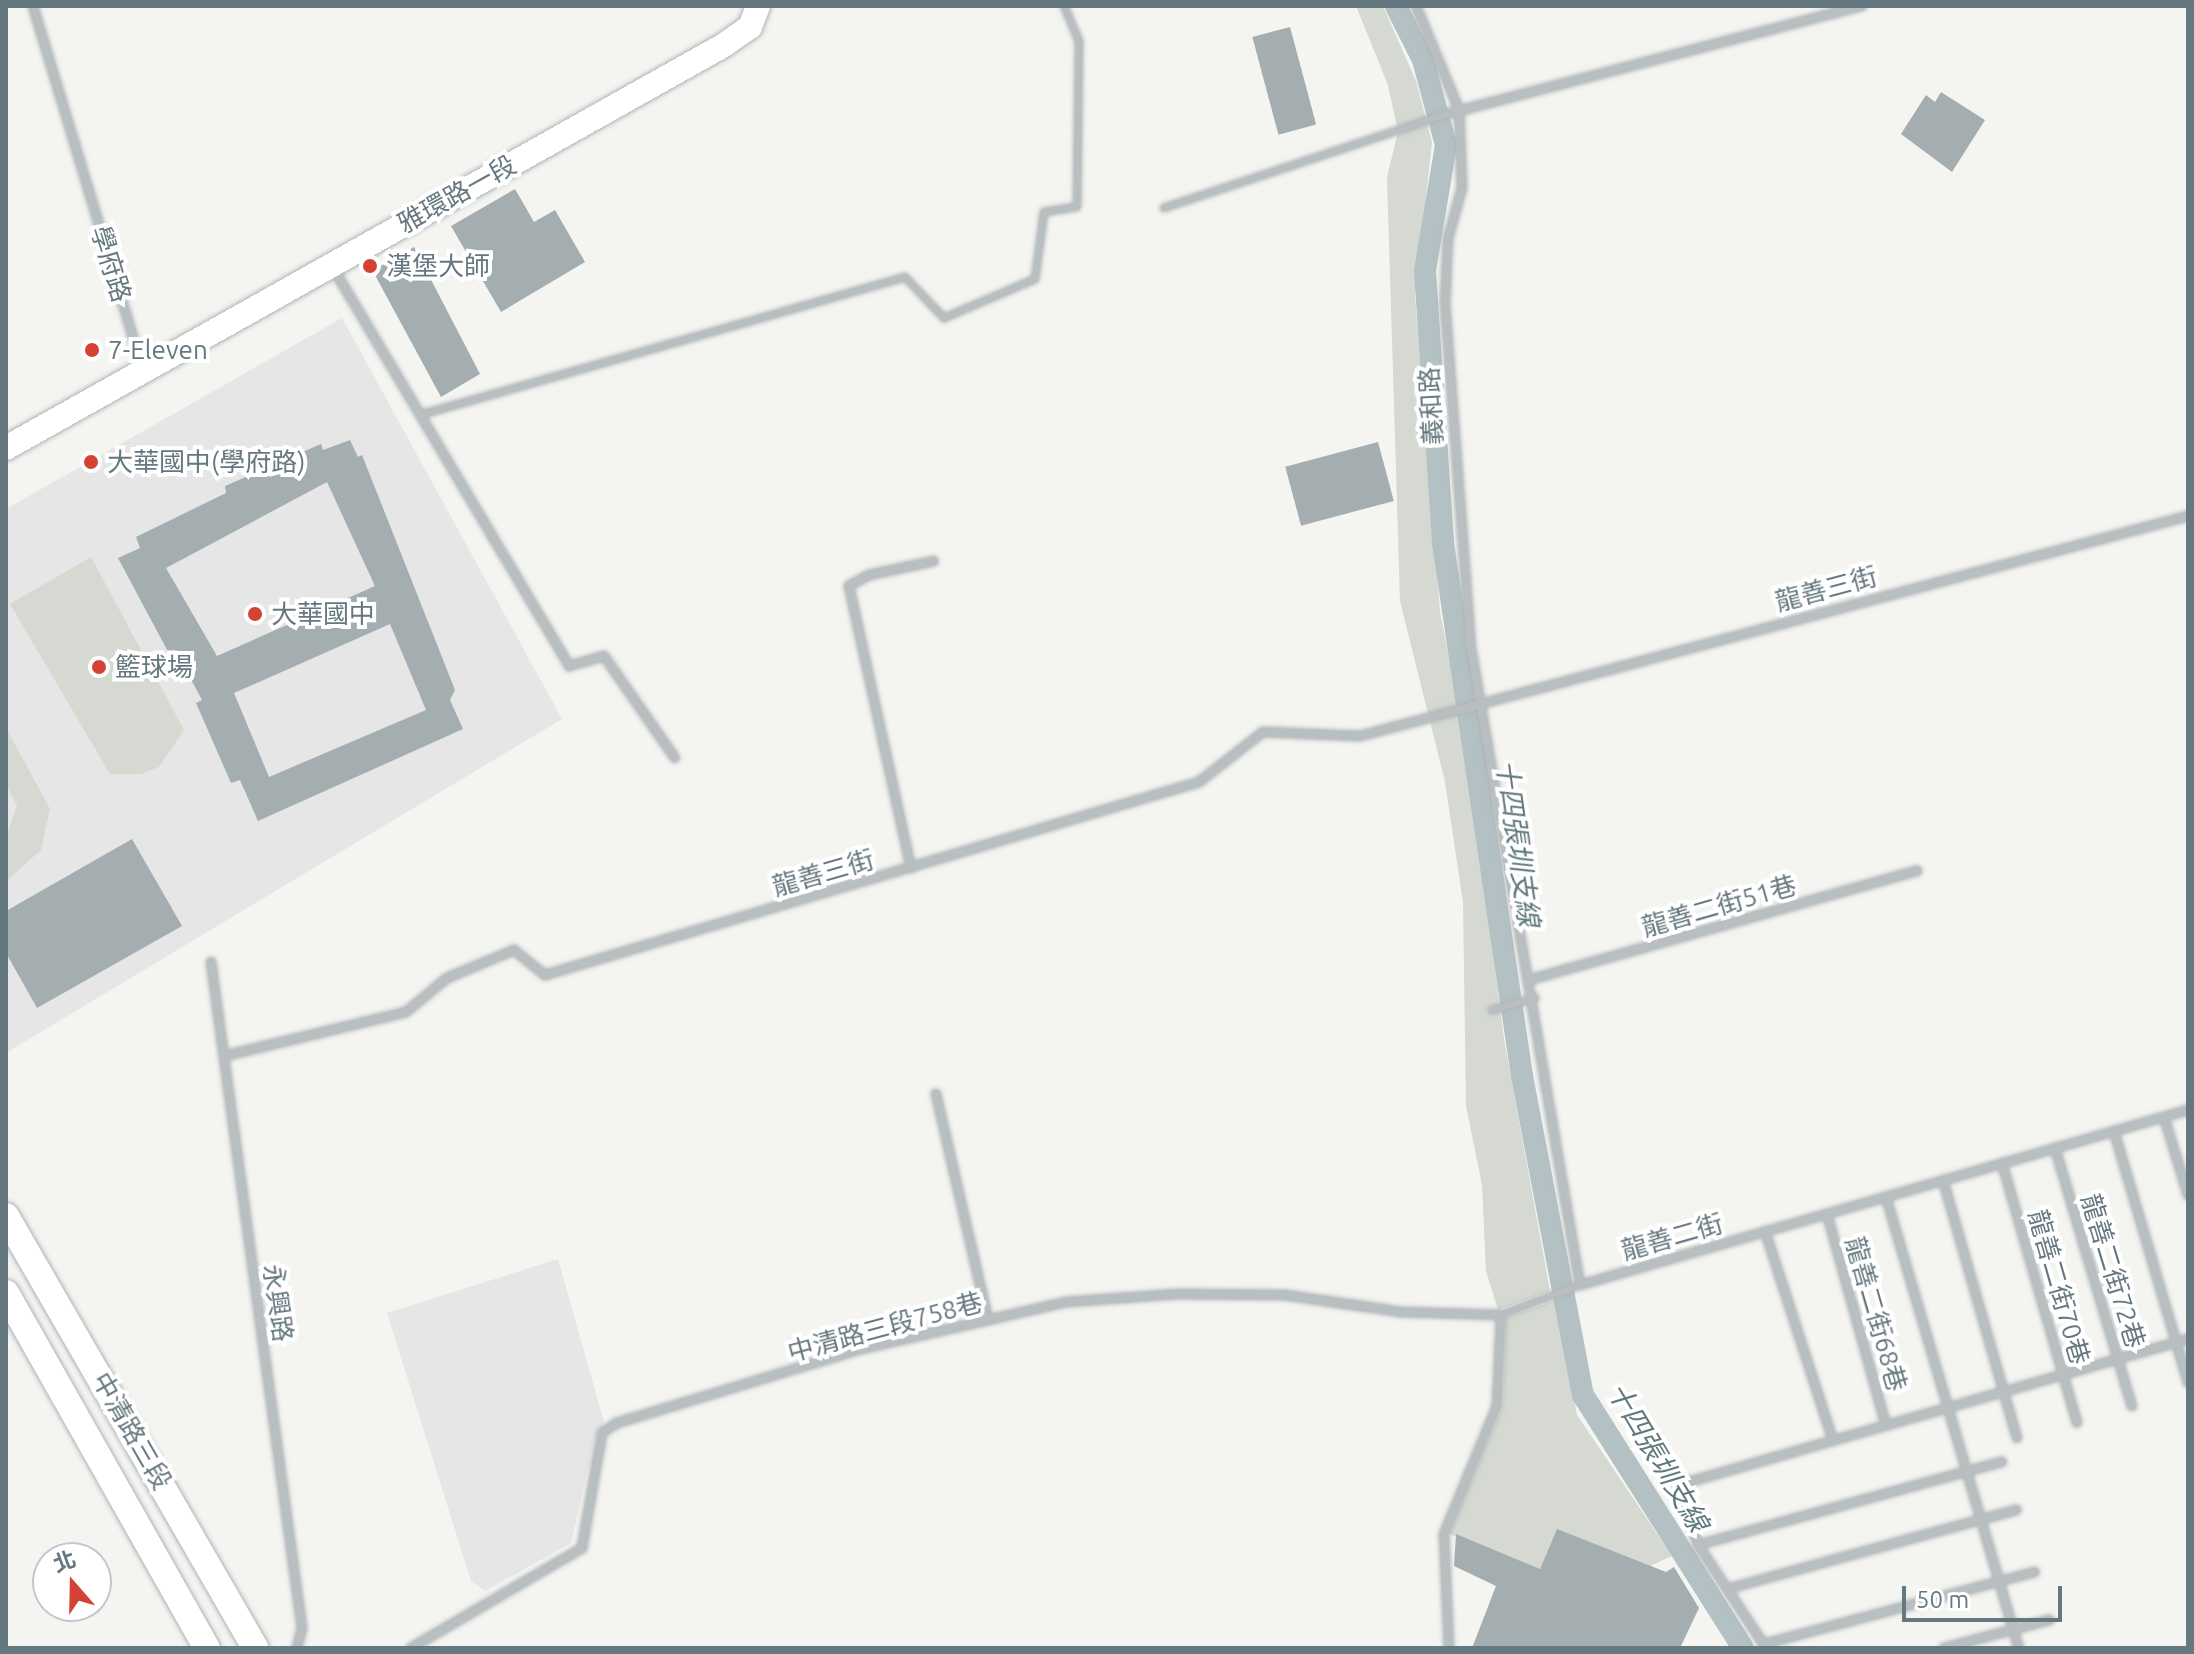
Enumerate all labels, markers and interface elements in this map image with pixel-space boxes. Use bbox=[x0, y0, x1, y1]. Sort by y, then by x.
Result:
street label: 雅環路一段 bbox=[393, 149, 521, 239]
street label: 學府路 bbox=[85, 222, 137, 306]
place label: 漢堡大師 bbox=[386, 250, 490, 282]
marker: 漢堡大師 bbox=[361, 257, 379, 275]
place label: 7-Eleven bbox=[108, 334, 208, 366]
marker: 7-Eleven bbox=[83, 341, 101, 359]
street label: 義和路 bbox=[1413, 366, 1449, 446]
place label: 大華國中(學府路) bbox=[107, 446, 305, 478]
marker: 大華國中(學府路) bbox=[82, 453, 100, 471]
street label: 龍善三街 bbox=[1772, 560, 1880, 618]
place label: 大華國中 bbox=[271, 598, 375, 630]
marker: 大華國中 bbox=[246, 605, 264, 623]
place label: 籃球場 bbox=[115, 651, 193, 683]
marker: 籃球場 bbox=[90, 658, 108, 676]
water label: 十四張圳支線 bbox=[1490, 757, 1546, 929]
street label: 龍善三街 bbox=[769, 844, 877, 902]
street label: 龍善二街51巷 bbox=[1638, 869, 1800, 943]
street label: 龍善二街72巷 bbox=[2075, 1190, 2151, 1352]
street label: 龍善二街70巷 bbox=[2022, 1206, 2096, 1368]
street label: 龍善二街 bbox=[1618, 1208, 1726, 1266]
street label: 龍善二街68巷 bbox=[1839, 1233, 1913, 1395]
street label: 永興路 bbox=[257, 1262, 299, 1344]
street label: 中清路三段758巷 bbox=[784, 1286, 986, 1368]
street label: 中清路三段 bbox=[86, 1367, 178, 1495]
water label: 十四張圳支線 bbox=[1600, 1376, 1716, 1538]
north arrow bbox=[32, 1542, 112, 1622]
text: 北 bbox=[50, 1545, 79, 1576]
scale bar bbox=[1906, 1570, 2066, 1620]
text: 50 m bbox=[1916, 1586, 1969, 1613]

